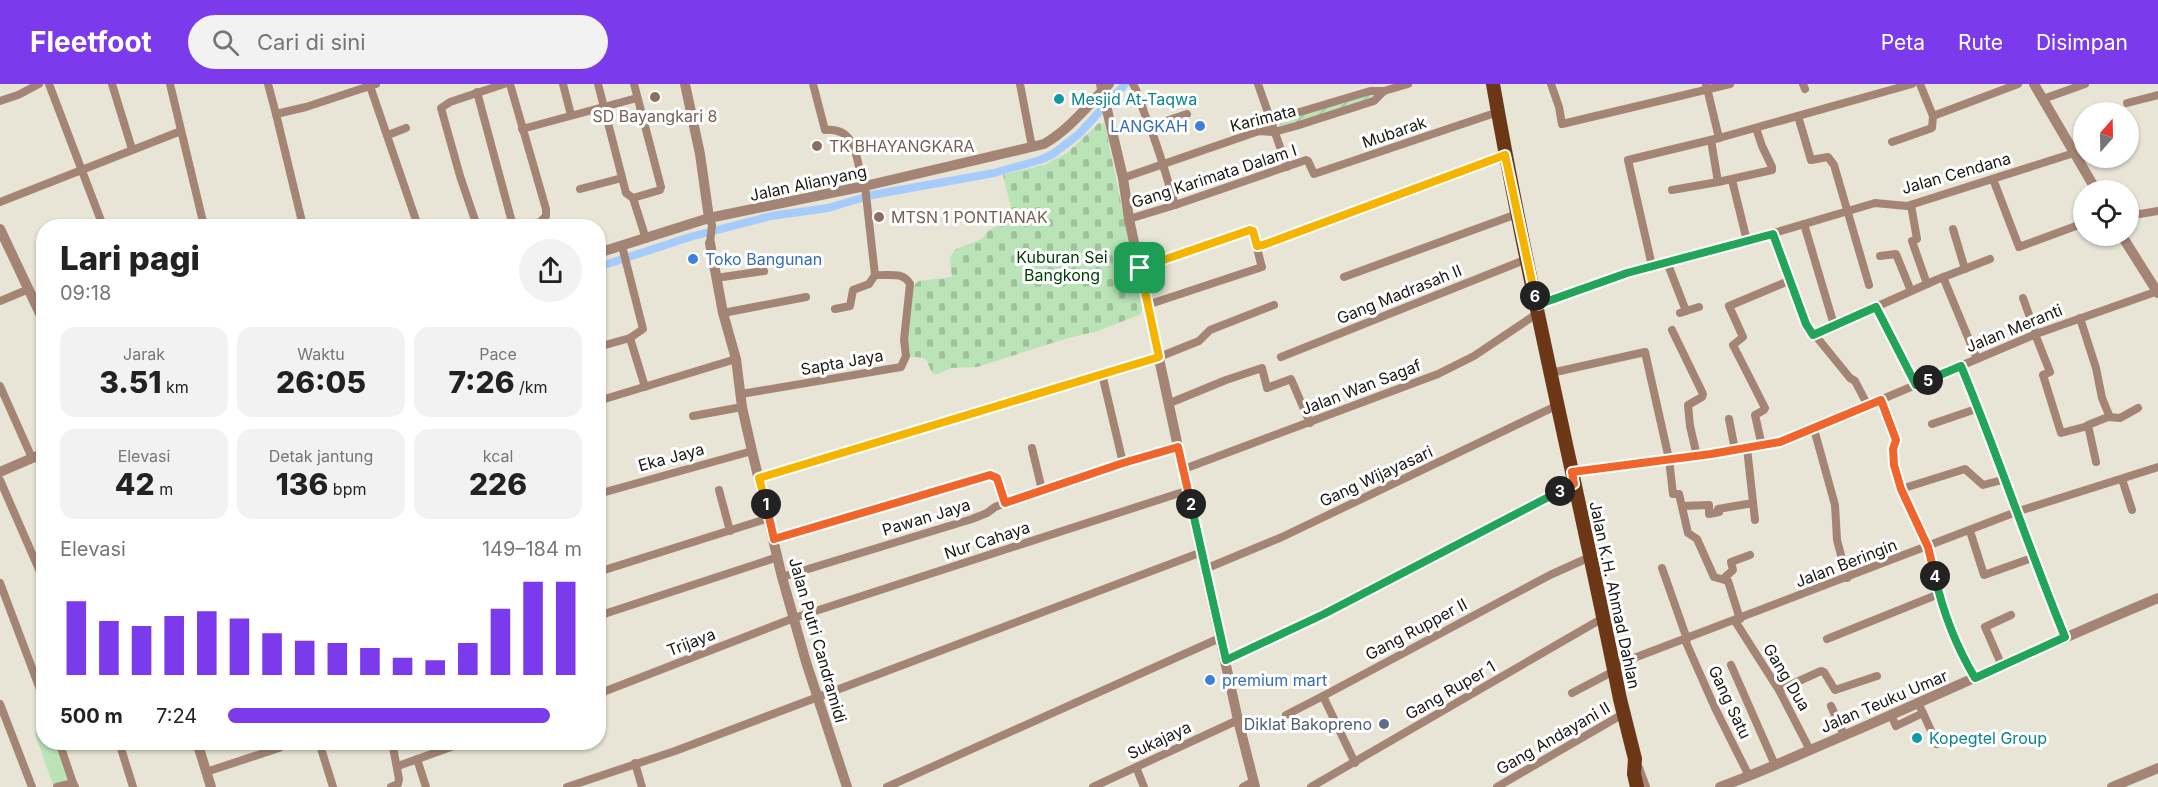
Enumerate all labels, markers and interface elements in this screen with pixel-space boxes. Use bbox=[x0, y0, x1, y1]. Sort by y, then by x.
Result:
search box bbox=[188, 15, 608, 69]
text: Fleetfoot bbox=[30, 25, 152, 59]
icon: search bbox=[209, 26, 242, 59]
text: Cari di sini bbox=[257, 29, 366, 55]
text: Peta bbox=[1881, 30, 1925, 55]
text: Rute bbox=[1958, 30, 2003, 55]
text: Disimpan bbox=[2036, 30, 2128, 55]
place label: Mesjid At-Taqwa bbox=[1071, 89, 1197, 109]
marker: SD Bayangkari 8 bbox=[648, 90, 662, 104]
marker: Mesjid At-Taqwa bbox=[1052, 92, 1066, 106]
street label: Karimata bbox=[1228, 100, 1298, 136]
north arrow bbox=[2073, 102, 2139, 168]
map controls bbox=[2073, 102, 2139, 246]
place label: SD Bayangkari 8 bbox=[592, 106, 718, 126]
street label: Mubarak bbox=[1359, 112, 1429, 152]
place label: LANGKAH bbox=[1110, 116, 1188, 136]
marker: LANGKAH bbox=[1193, 119, 1207, 133]
place label: TK BHAYANGKARA bbox=[829, 136, 975, 156]
marker: TK BHAYANGKARA bbox=[810, 139, 824, 153]
street label: Gang Karimata Dalam I bbox=[1129, 140, 1299, 212]
street label: Jalan Cendana bbox=[1899, 148, 2013, 198]
street label: Jalan Alianyang bbox=[748, 161, 868, 205]
button: locate bbox=[2073, 180, 2139, 246]
place label: MTSN 1 PONTIANAK bbox=[891, 207, 1048, 227]
marker: MTSN 1 PONTIANAK bbox=[872, 210, 886, 224]
text: Lari pagi bbox=[60, 238, 200, 278]
button: share bbox=[519, 239, 582, 302]
pin bbox=[1114, 242, 1165, 293]
park label: Kuburan Sei Bangkong bbox=[1016, 247, 1108, 285]
place label: Toko Bangunan bbox=[705, 249, 822, 269]
icon: arrive bbox=[1123, 251, 1156, 284]
marker: Toko Bangunan bbox=[686, 252, 700, 266]
street label: Gang Madrasah II bbox=[1334, 260, 1464, 328]
text: 09:18 bbox=[60, 281, 111, 305]
pin: 6 bbox=[1520, 281, 1550, 311]
text: 6 bbox=[1530, 286, 1540, 306]
street label: Jalan Meranti bbox=[1963, 300, 2065, 356]
text: Jarak bbox=[123, 344, 165, 364]
text: Waktu bbox=[297, 344, 345, 364]
text: Pace bbox=[479, 344, 517, 364]
street label: Sapta Jaya bbox=[799, 345, 885, 379]
street label: Jalan Wan Sagaf bbox=[1298, 355, 1424, 419]
text: 3.51 bbox=[99, 364, 162, 400]
text: 26:05 bbox=[276, 364, 366, 400]
text: 7:26 bbox=[448, 364, 515, 400]
pin: 5 bbox=[1913, 365, 1943, 395]
text: 5 bbox=[1923, 370, 1933, 390]
text: km bbox=[162, 377, 189, 397]
text: /km bbox=[515, 377, 548, 397]
street label: Eka Jaya bbox=[636, 439, 706, 475]
street label: Gang Wijayasari bbox=[1316, 441, 1436, 511]
text: Elevasi bbox=[118, 446, 170, 466]
text: Detak jantung bbox=[269, 446, 373, 466]
text: kcal bbox=[483, 446, 513, 466]
text: 42 bbox=[115, 466, 155, 502]
text: 136 bbox=[276, 466, 328, 502]
text: 226 bbox=[469, 466, 527, 502]
pin: 3 bbox=[1545, 476, 1575, 506]
text: m bbox=[155, 479, 173, 499]
text: bpm bbox=[328, 479, 366, 499]
text: 3 bbox=[1555, 481, 1565, 501]
pin: 1 bbox=[751, 489, 781, 519]
pin: 2 bbox=[1176, 489, 1206, 519]
text: 1 bbox=[763, 494, 769, 514]
street label: Pawan Jaya bbox=[880, 494, 972, 540]
text: 2 bbox=[1186, 494, 1196, 514]
street label: Jalan K.H. Ahmad Dahlan bbox=[1585, 499, 1645, 691]
street label: Nur Cahaya bbox=[942, 517, 1032, 563]
street label: Jalan Beringin bbox=[1792, 534, 1900, 592]
text: Elevasi bbox=[60, 537, 126, 561]
text: 149–184 m bbox=[482, 537, 582, 561]
street label: Jalan Putri Candramidi bbox=[785, 555, 851, 725]
pin: 4 bbox=[1920, 561, 1950, 591]
text: 4 bbox=[1930, 566, 1940, 586]
street label: Gang Rupper II bbox=[1362, 594, 1470, 664]
street label: Trijaya bbox=[664, 624, 718, 660]
street label: Gang Dua bbox=[1759, 640, 1815, 714]
street label: Gang Ruper 1 bbox=[1401, 656, 1499, 724]
street label: Gang Satu bbox=[1704, 662, 1756, 742]
street label: Jalan Teuku Umar bbox=[1817, 665, 1951, 737]
place label: premium mart bbox=[1222, 670, 1327, 690]
marker: premium mart bbox=[1203, 673, 1217, 687]
street label: Gang Andayani II bbox=[1493, 697, 1613, 779]
text: 500 m bbox=[60, 704, 123, 728]
text: 7:24 bbox=[156, 704, 197, 728]
place label: Diklat Bakopreno bbox=[1244, 714, 1372, 734]
street label: Sukajaya bbox=[1124, 717, 1194, 763]
marker: Diklat Bakopreno bbox=[1377, 717, 1391, 731]
place label: Kopegtel Group bbox=[1929, 728, 2047, 748]
marker: Kopegtel Group bbox=[1910, 731, 1924, 745]

